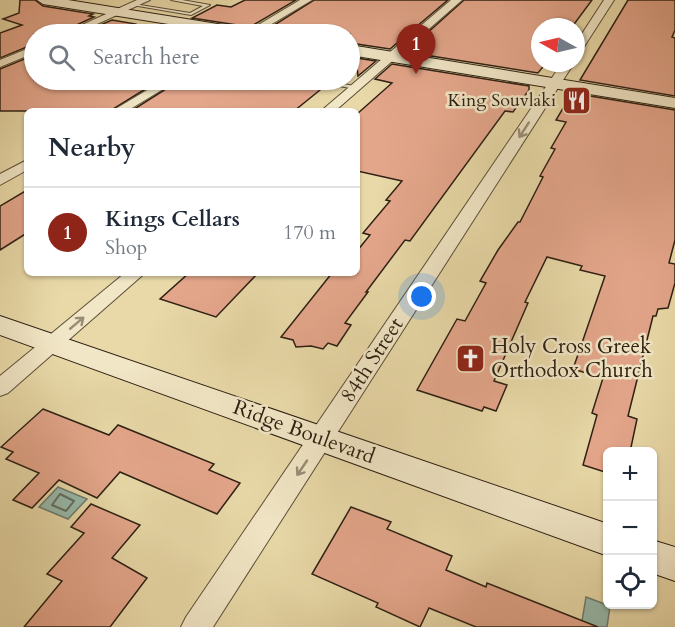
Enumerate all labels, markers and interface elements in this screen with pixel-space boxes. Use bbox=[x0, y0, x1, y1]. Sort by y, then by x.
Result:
north arrow bbox=[531, 18, 585, 72]
search box bbox=[24, 24, 360, 90]
pin: 1 bbox=[396, 25, 436, 74]
icon: search bbox=[45, 41, 78, 74]
text: Search here bbox=[93, 42, 200, 72]
restaurant icon: King Souvlaki bbox=[561, 84, 593, 116]
place label: King Souvlaki bbox=[448, 88, 556, 113]
one-way arrow bbox=[518, 121, 531, 138]
text: Nearby bbox=[48, 130, 136, 165]
text: Kings Cellars bbox=[105, 204, 240, 234]
text: 1 bbox=[62, 219, 73, 246]
text: 170 m bbox=[283, 219, 336, 246]
text: Shop bbox=[105, 234, 147, 261]
your location bbox=[407, 282, 436, 311]
street label: 84th Street bbox=[334, 312, 410, 408]
one-way arrow bbox=[69, 316, 84, 330]
place label: Holy Cross Greek Orthodox Church bbox=[491, 332, 653, 385]
church icon: Holy Cross Greek Orthodox Church bbox=[454, 342, 486, 374]
street label: Ridge Boulevard bbox=[229, 393, 379, 471]
map controls bbox=[603, 447, 657, 609]
button: + bbox=[603, 447, 657, 501]
one-way arrow bbox=[295, 459, 308, 476]
button: − bbox=[603, 501, 657, 555]
button: locate bbox=[603, 555, 657, 609]

